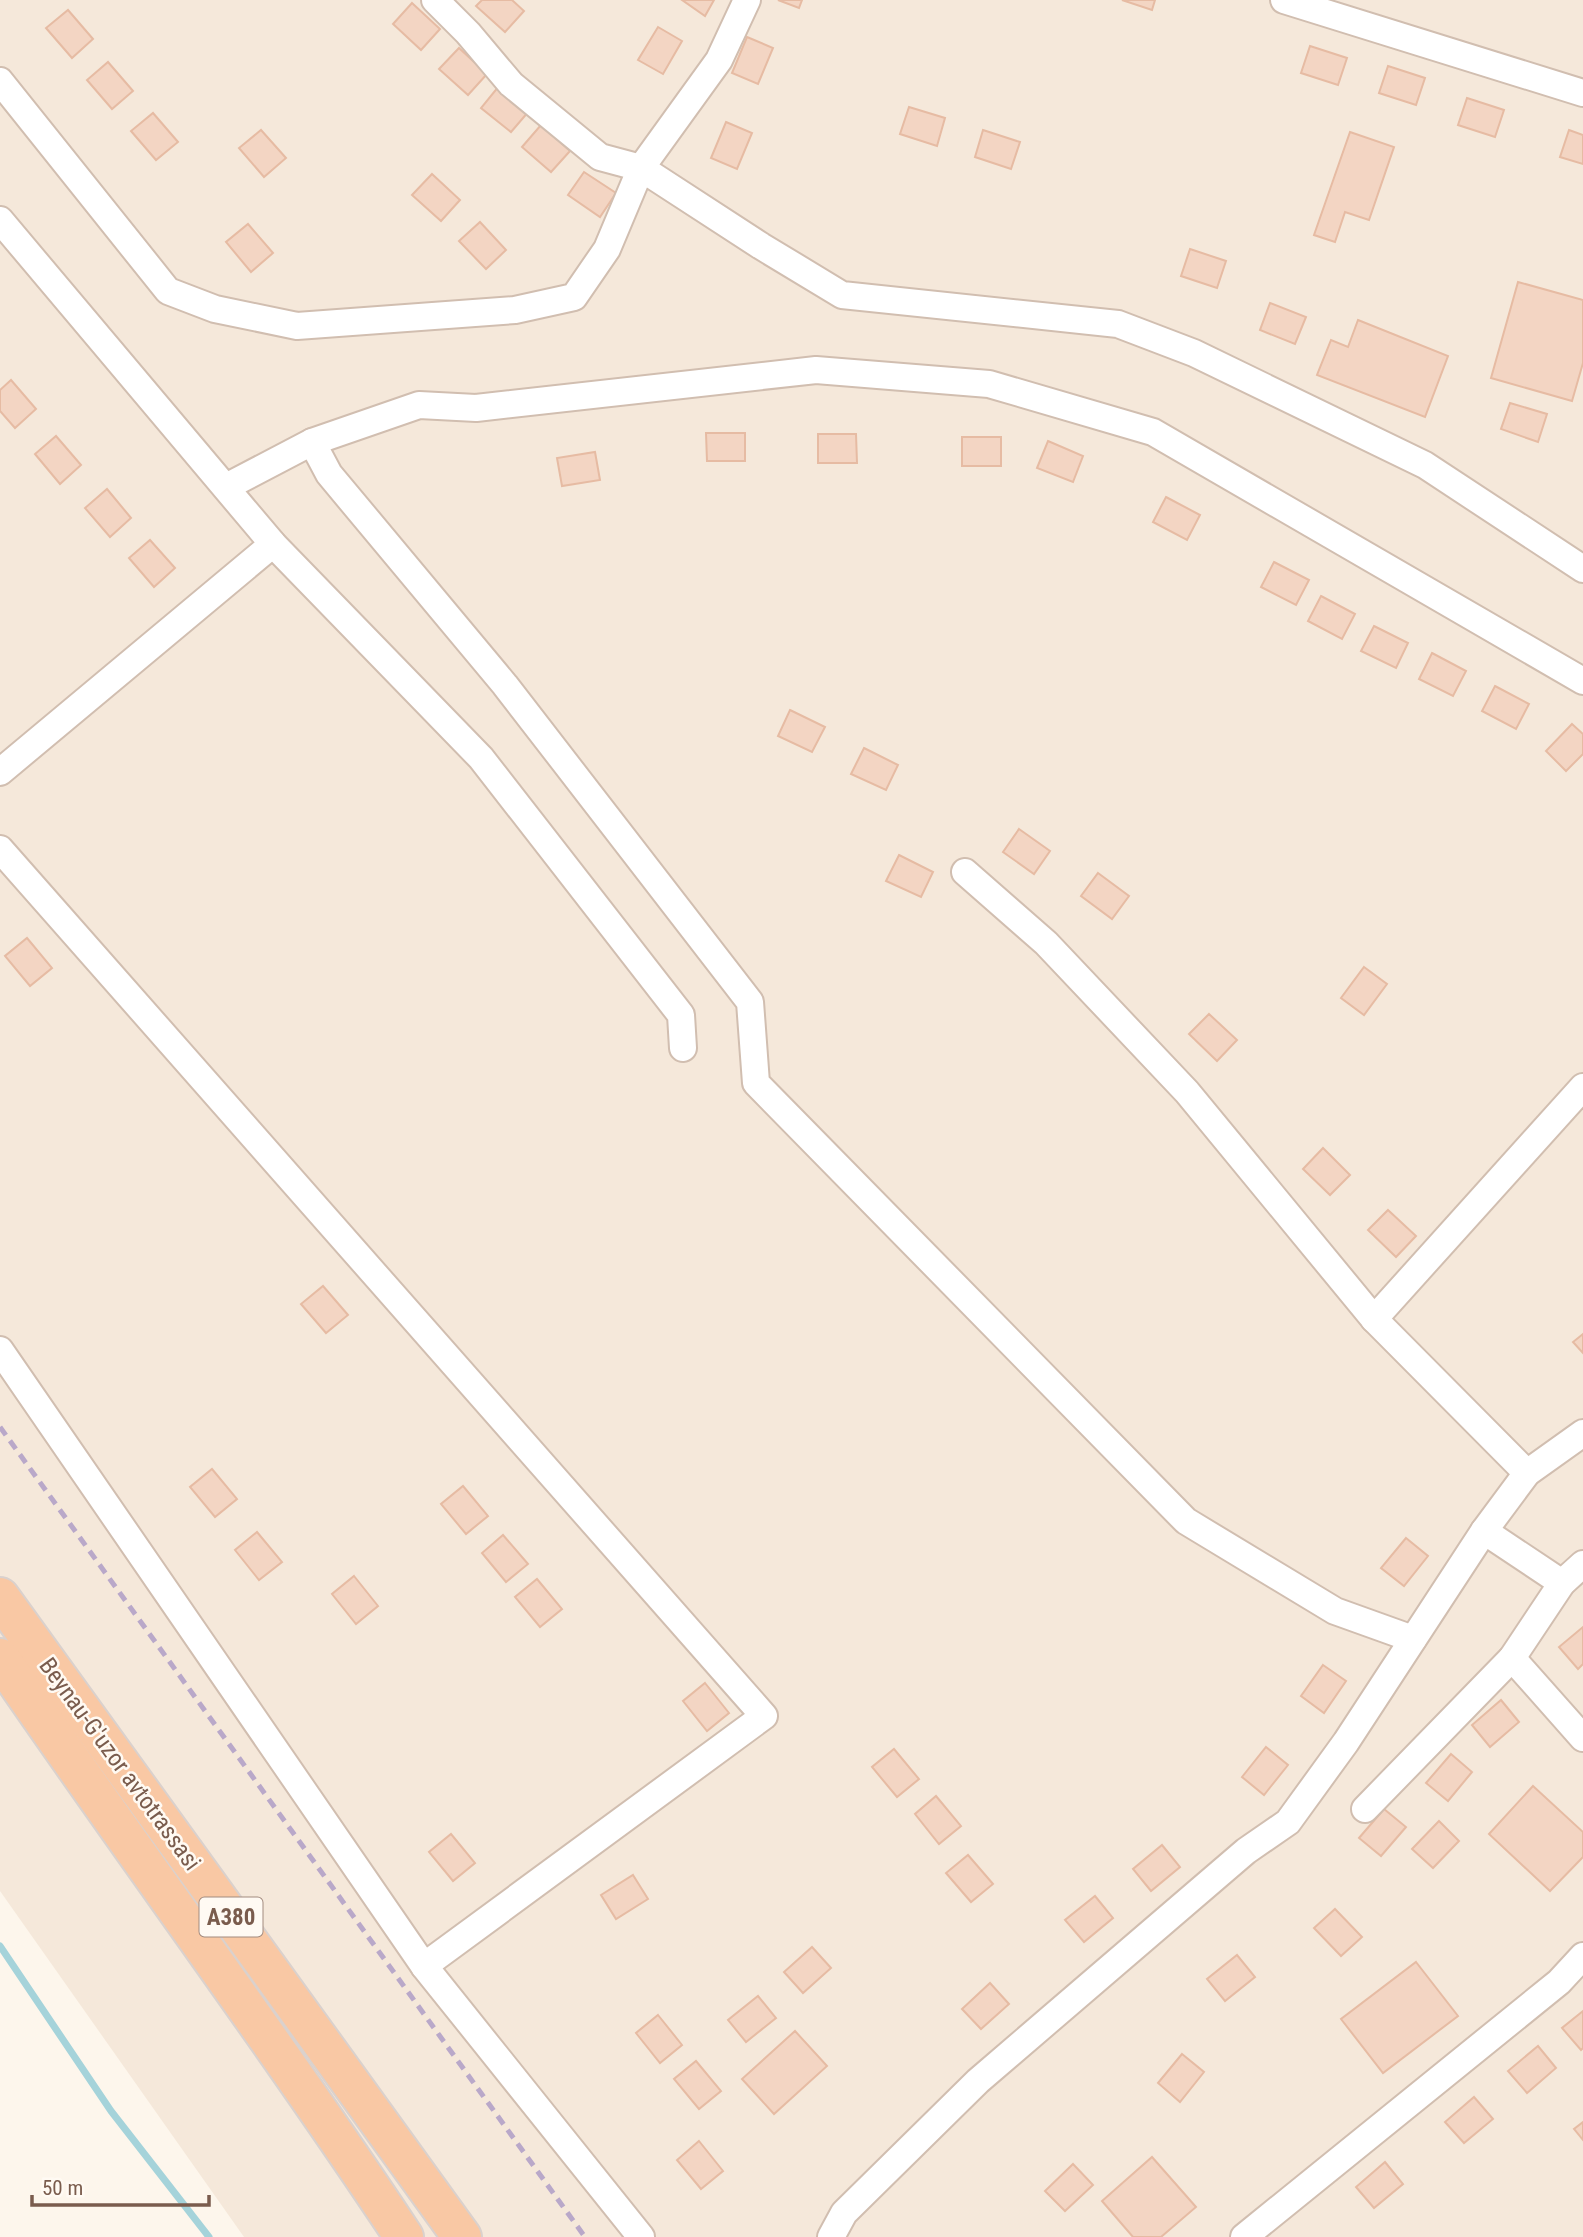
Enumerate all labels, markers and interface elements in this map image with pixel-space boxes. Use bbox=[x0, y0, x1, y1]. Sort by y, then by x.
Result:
street label: Beynau-G'uzor avtotrassasi bbox=[33, 1652, 207, 1876]
road number: A380 bbox=[200, 1898, 262, 1936]
scale bar bbox=[32, 2164, 208, 2208]
text: 50 m bbox=[42, 2176, 83, 2200]

